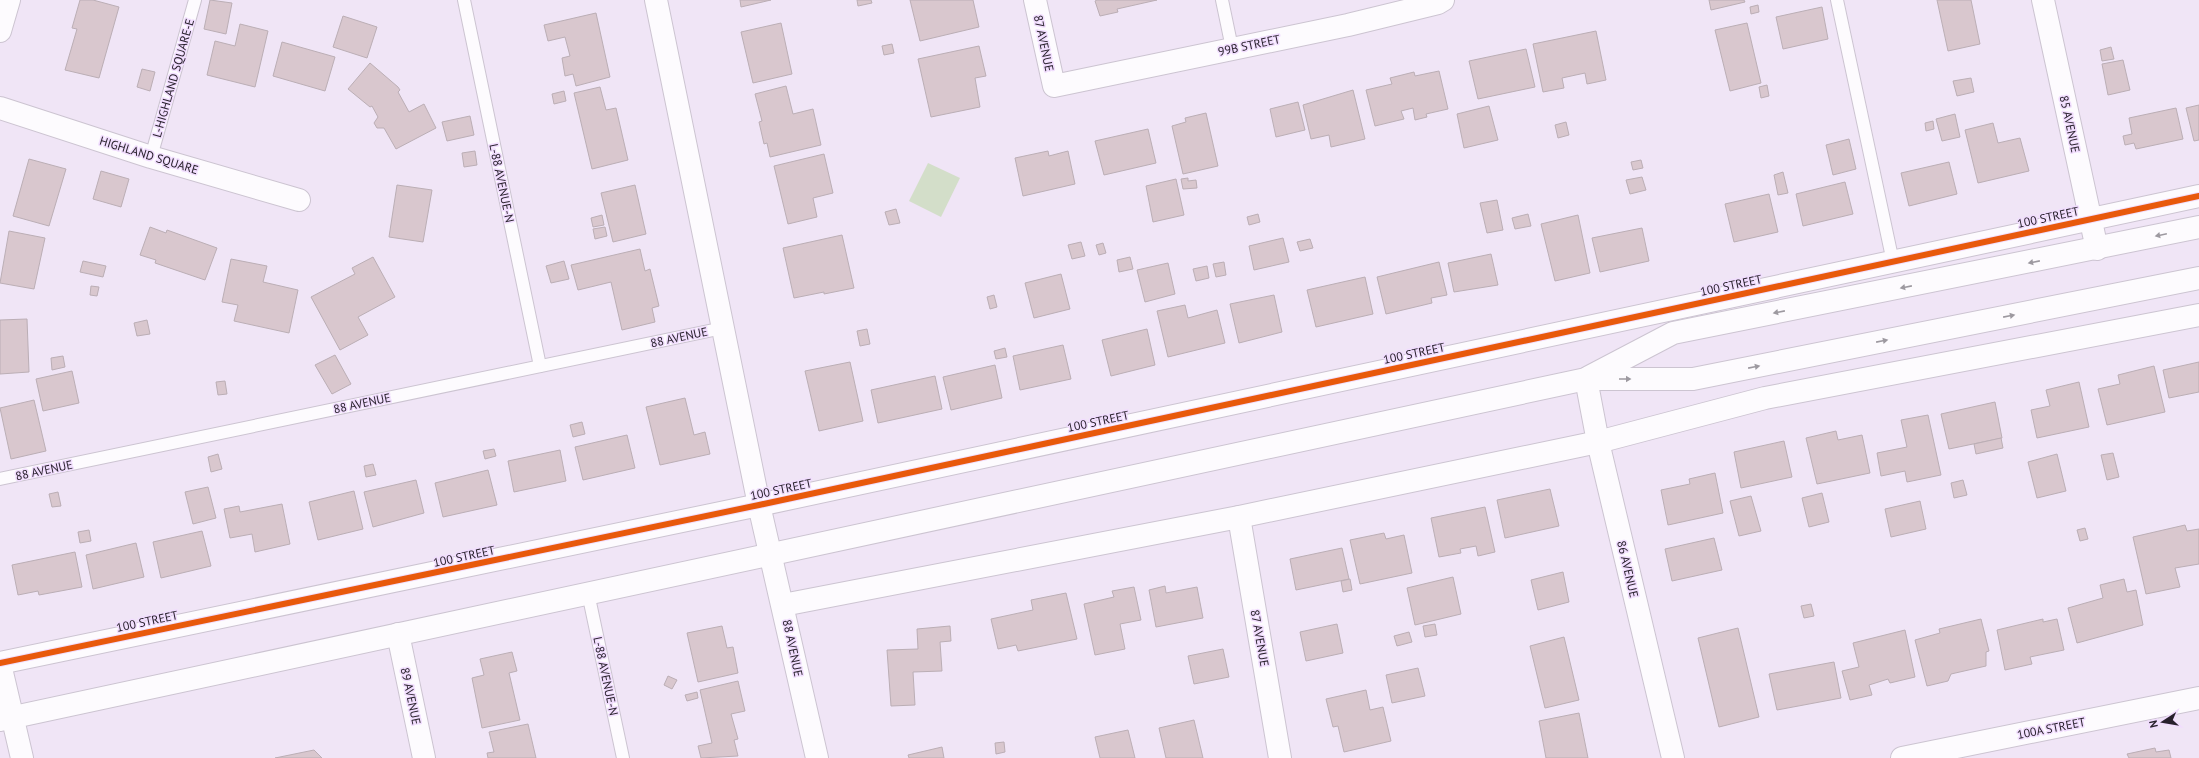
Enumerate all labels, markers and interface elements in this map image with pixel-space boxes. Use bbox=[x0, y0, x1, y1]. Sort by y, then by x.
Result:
street label: 87 AVENUE bbox=[1031, 13, 1057, 73]
street label: L-HIGHLAND SQUARE-E bbox=[149, 17, 197, 139]
street label: 99B STREET bbox=[1217, 31, 1282, 59]
street label: 85 AVENUE bbox=[2057, 94, 2083, 154]
street label: HIGHLAND SQUARE bbox=[98, 133, 200, 177]
street label: L-88 AVENUE-N bbox=[486, 142, 518, 224]
street label: 100 STREET bbox=[2016, 203, 2080, 231]
one-way arrow bbox=[2155, 233, 2167, 239]
one-way arrow bbox=[2027, 259, 2040, 265]
street label: 100 STREET bbox=[1699, 271, 1763, 299]
one-way arrow bbox=[1900, 284, 1912, 290]
one-way arrow bbox=[1772, 310, 1785, 316]
one-way arrow bbox=[2003, 312, 2015, 318]
street label: 88 AVENUE bbox=[649, 324, 709, 350]
one-way arrow bbox=[1876, 338, 1888, 344]
street label: 100 STREET bbox=[1382, 339, 1446, 367]
one-way arrow bbox=[1748, 364, 1760, 370]
one-way arrow bbox=[1619, 376, 1632, 382]
street label: 88 AVENUE bbox=[332, 390, 392, 416]
street label: 100 STREET bbox=[1066, 407, 1130, 435]
street label: 88 AVENUE bbox=[14, 457, 74, 483]
street label: 100 STREET bbox=[749, 475, 813, 503]
street label: 86 AVENUE bbox=[1614, 539, 1642, 599]
street label: 100 STREET bbox=[432, 542, 496, 570]
street label: 100 STREET bbox=[115, 607, 179, 635]
street label: 87 AVENUE bbox=[1248, 608, 1272, 668]
street label: 88 AVENUE bbox=[780, 618, 806, 678]
street label: L-88 AVENUE-N bbox=[590, 635, 622, 717]
street label: 89 AVENUE bbox=[398, 666, 424, 726]
north arrow bbox=[2143, 702, 2183, 742]
street label: 100A STREET bbox=[2016, 714, 2087, 742]
text: N bbox=[2146, 719, 2161, 729]

